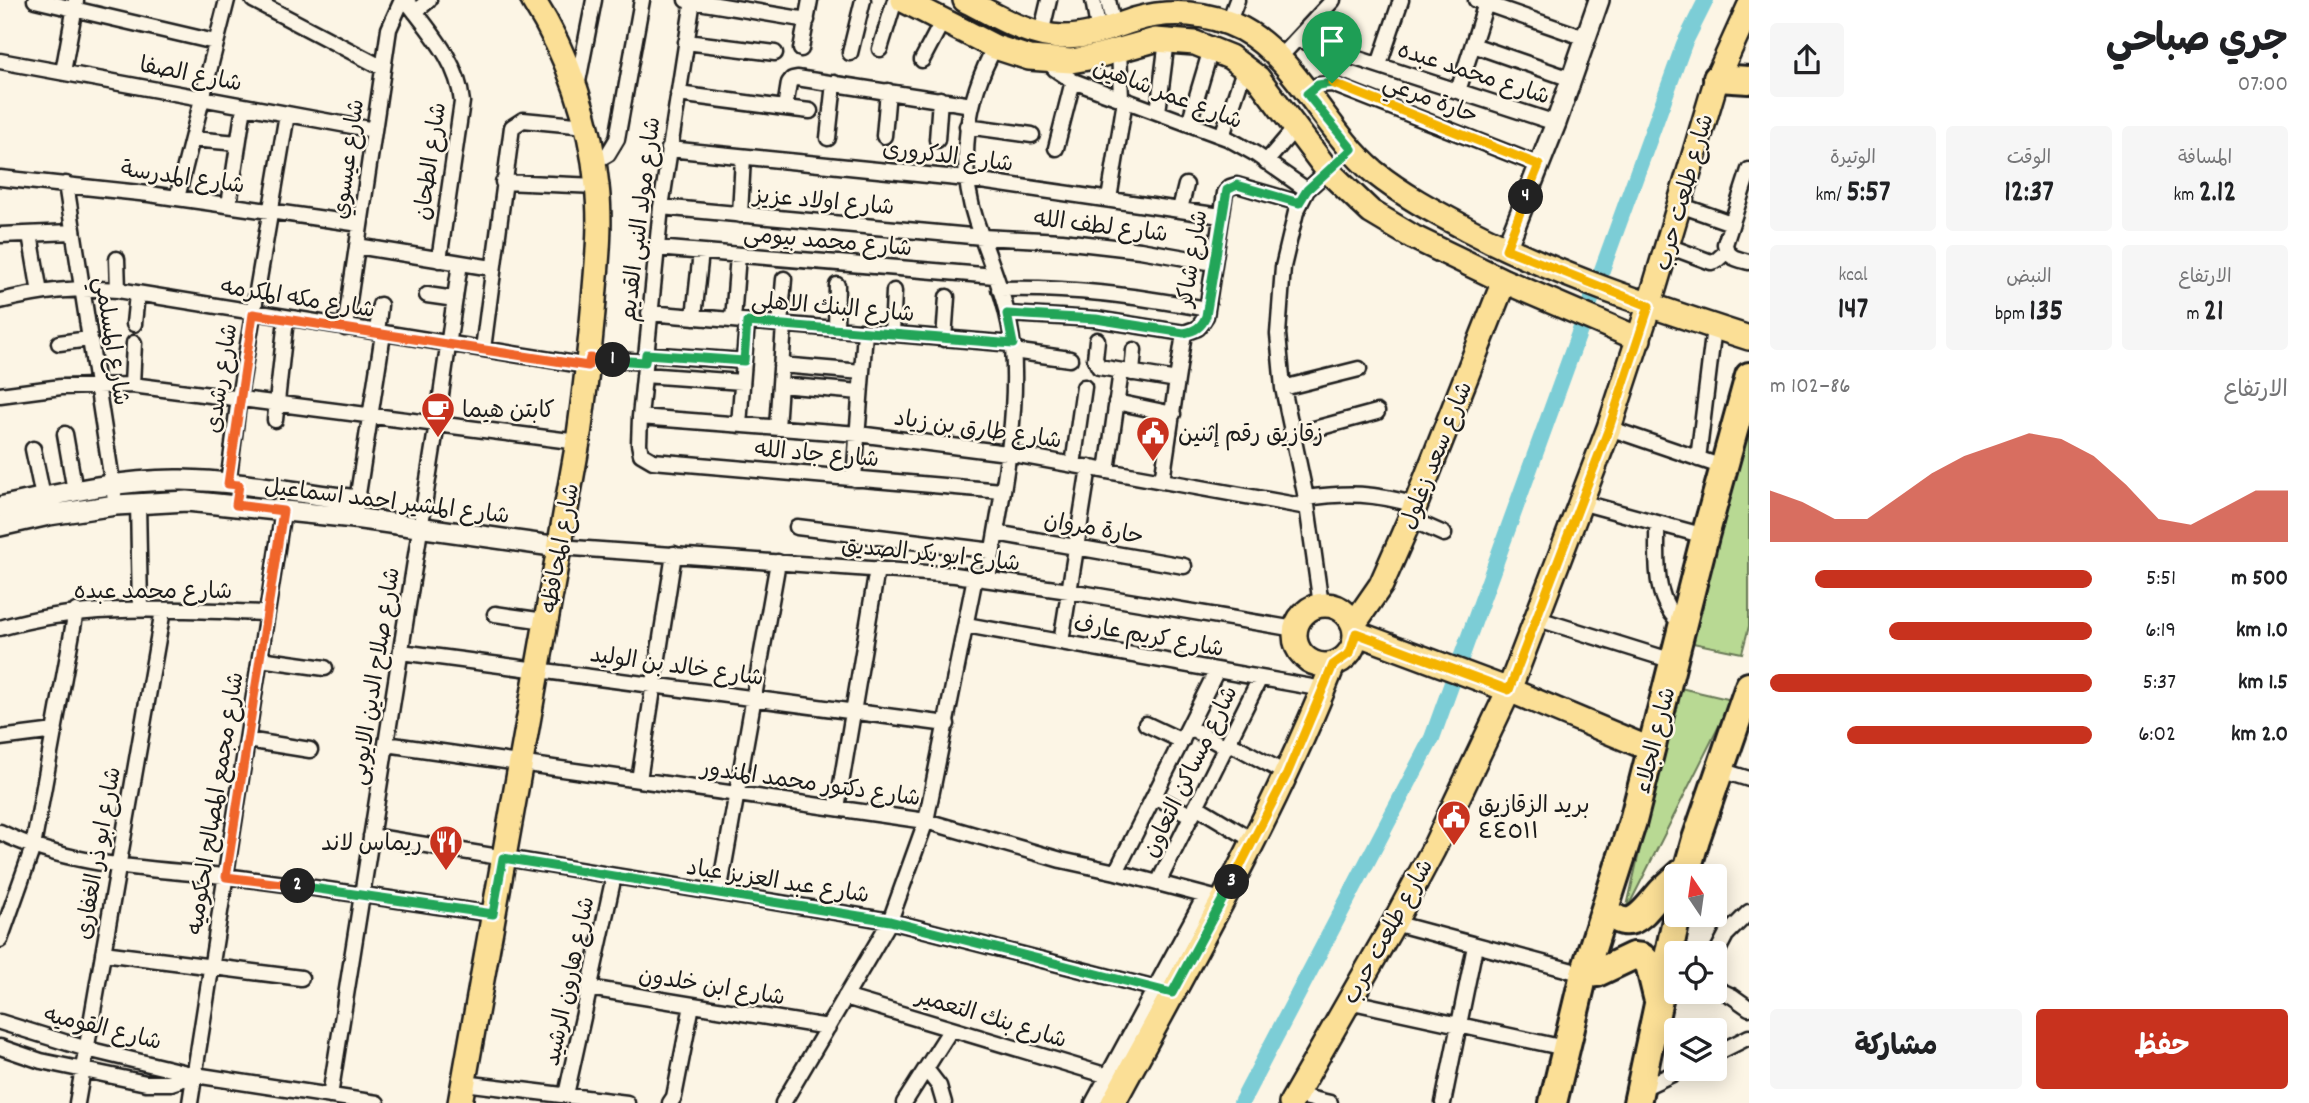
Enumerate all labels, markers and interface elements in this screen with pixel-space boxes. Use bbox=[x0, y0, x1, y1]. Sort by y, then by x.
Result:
pin bbox=[1302, 11, 1362, 83]
text: جري صباحي bbox=[2106, 15, 2288, 70]
icon: arrive bbox=[1313, 22, 1351, 60]
button: share bbox=[1770, 23, 1844, 97]
street label: شارع محمد عبده bbox=[1392, 35, 1553, 115]
street label: شارع الصفا bbox=[136, 50, 244, 103]
street label: شارع عمر شاهين bbox=[1087, 53, 1246, 140]
street label: حارة مرعي bbox=[1377, 68, 1482, 135]
text: 07:00 bbox=[2238, 69, 2288, 102]
street label: شارع عيسوي bbox=[326, 97, 375, 222]
street label: شارع الطحان bbox=[408, 100, 457, 223]
street label: شارع طلعت حرب bbox=[1648, 111, 1725, 275]
street label: شارع مولد النبى القديم bbox=[614, 115, 671, 324]
street label: شارع الدكرورى bbox=[880, 134, 1015, 183]
text: الوتيرة bbox=[1830, 146, 1876, 173]
text: الوقت bbox=[2007, 146, 2051, 173]
text: المسافة bbox=[2178, 146, 2232, 173]
street label: شارع المدرسة bbox=[118, 154, 247, 205]
text: 5:57 bbox=[1846, 173, 1890, 216]
text: 12:37 bbox=[2004, 173, 2054, 216]
text: 2.12 bbox=[2199, 173, 2236, 216]
pin: 4 bbox=[1508, 180, 1544, 214]
street label: شارع اولاد عزيز bbox=[750, 181, 896, 226]
text: 4 bbox=[1522, 183, 1529, 210]
text: /km bbox=[1816, 183, 1846, 210]
text: km bbox=[2174, 183, 2199, 210]
street label: شارع لطف الله bbox=[1032, 204, 1170, 253]
street label: شارع شاكر bbox=[1170, 208, 1218, 311]
street label: شارع محمد بيومى bbox=[742, 220, 913, 267]
text: kcal bbox=[1839, 263, 1867, 290]
text: النبض bbox=[2006, 265, 2052, 292]
text: الارتفاع bbox=[2178, 265, 2232, 292]
street label: شارع مكه المكرمه bbox=[218, 272, 377, 329]
street label: شارع المسلمي bbox=[82, 275, 136, 408]
street label: شارع البنك الاهلى bbox=[750, 286, 916, 333]
text: 147 bbox=[1838, 290, 1868, 333]
text: 135 bbox=[2029, 292, 2063, 335]
text: 21 bbox=[2204, 292, 2224, 335]
text: bpm bbox=[1995, 302, 2029, 329]
text: m bbox=[2186, 302, 2204, 329]
street label: شارع رشدى bbox=[198, 321, 248, 436]
pin: 1 bbox=[596, 342, 630, 378]
text: 1 bbox=[610, 346, 615, 373]
text: 86–102 m bbox=[1770, 371, 1851, 404]
text: الارتفاع bbox=[2224, 375, 2288, 408]
street label: شارع سعد زغلول bbox=[1394, 377, 1483, 535]
cafe icon: كابتن هيما bbox=[419, 390, 457, 439]
place label: كابتن هيما bbox=[462, 396, 555, 429]
street label: شارع طارق بن زياد bbox=[892, 403, 1063, 460]
public building icon: زقازيق رقم إثنين bbox=[1134, 414, 1172, 463]
place label: زقازيق رقم إثنين bbox=[1178, 420, 1323, 453]
street label: شارع جاد الله bbox=[753, 435, 880, 478]
street label: شارع المشير احمد اسماعيل bbox=[262, 472, 511, 535]
street label: شارع المحافظه bbox=[535, 481, 590, 616]
street label: حارة مروان bbox=[1041, 505, 1146, 555]
street label: شارع ابو بكر الصديق bbox=[840, 531, 1022, 582]
text: 5:51 bbox=[2146, 563, 2176, 596]
text: 500 m bbox=[2231, 563, 2288, 596]
street label: شارع صلاح الدين الايوبى bbox=[344, 565, 411, 788]
street label: شارع محمد عبده bbox=[74, 577, 232, 610]
street label: شارع كريم عارف bbox=[1071, 609, 1226, 668]
text: 6:19 bbox=[2145, 615, 2176, 648]
text: 1.0 km bbox=[2236, 615, 2288, 648]
street label: شارع خالد بن الوليد bbox=[588, 640, 765, 697]
text: 5:37 bbox=[2143, 667, 2176, 700]
text: 1.5 km bbox=[2238, 667, 2288, 700]
street label: شارع مجمع المصالح الحكوميه bbox=[180, 670, 255, 937]
street label: شارع مساكن التعاون bbox=[1136, 681, 1248, 864]
street label: شارع الجلاء bbox=[1628, 684, 1687, 798]
text: 6:02 bbox=[2138, 719, 2176, 752]
text: 2.0 km bbox=[2231, 719, 2288, 752]
street label: شارع دكتور محمد المندور bbox=[697, 753, 922, 817]
street label: شارع ابو ذر الغفارى bbox=[69, 765, 132, 943]
place label: بريد الزقازيق ٤٤٥١١ bbox=[1478, 791, 1590, 850]
public building icon: بريد الزقازيق ٤٤٥١١ bbox=[1435, 798, 1473, 847]
restaurant icon: ريماس لاند bbox=[427, 823, 465, 872]
place label: ريماس لاند bbox=[321, 829, 422, 862]
street label: شارع عبد العزيز عياد bbox=[684, 853, 871, 914]
street label: شارع طلعت حرب bbox=[1336, 854, 1444, 1011]
pin: 3 bbox=[1214, 864, 1250, 900]
north arrow bbox=[1664, 864, 1727, 928]
map controls bbox=[1664, 864, 1727, 1081]
pin: 2 bbox=[280, 868, 316, 903]
text: 3 bbox=[1227, 868, 1236, 895]
text: 2 bbox=[293, 872, 302, 899]
street label: شارع هارون الرشيد bbox=[537, 894, 605, 1069]
button: locate bbox=[1664, 941, 1727, 1004]
street label: شارع ابن خلدون bbox=[636, 961, 787, 1016]
street label: شارع بنك التعمير bbox=[910, 981, 1070, 1059]
street label: شارع القوميه bbox=[40, 1000, 165, 1061]
button: مشاركة bbox=[1770, 1009, 2022, 1089]
button: حفظ bbox=[2036, 1009, 2288, 1089]
button: layers bbox=[1664, 1018, 1727, 1081]

